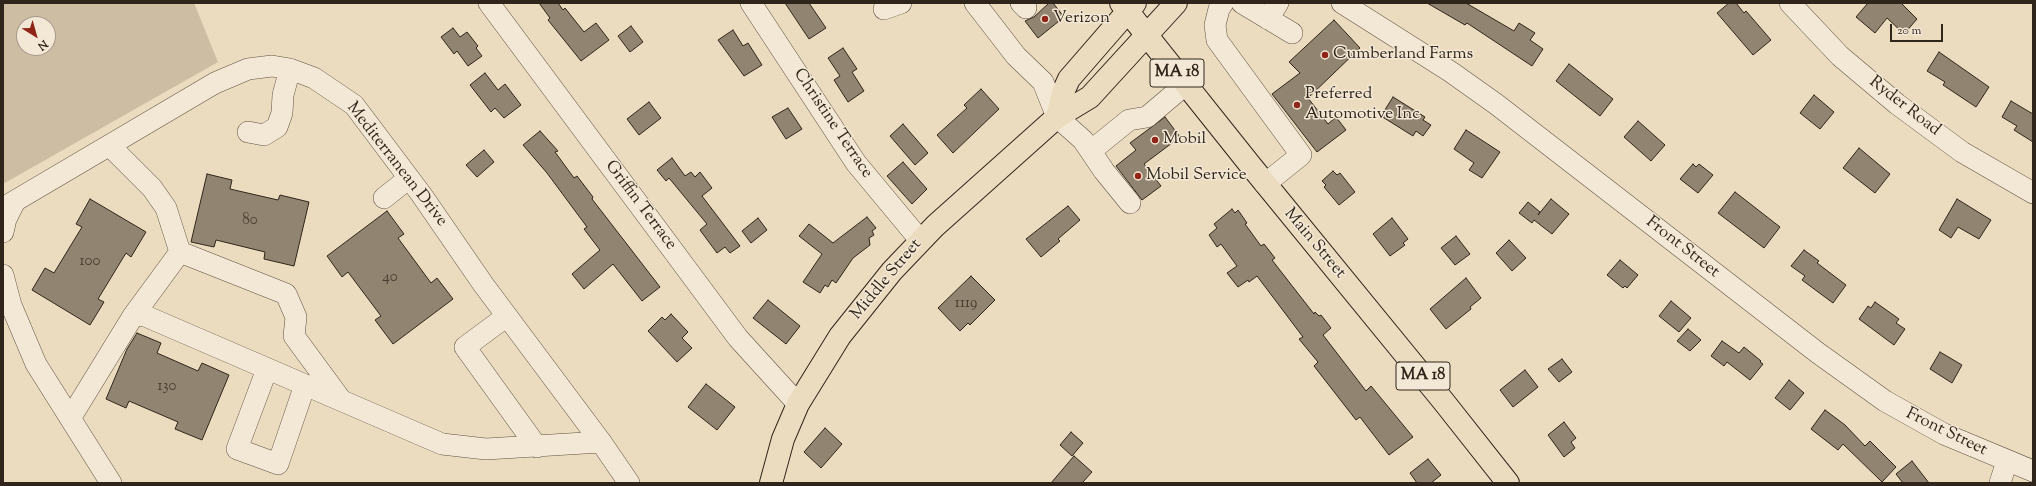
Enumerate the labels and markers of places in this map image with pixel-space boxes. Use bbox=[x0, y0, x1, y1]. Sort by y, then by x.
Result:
place label: Verizon bbox=[1053, 9, 1110, 29]
marker: Verizon bbox=[1040, 14, 1050, 24]
place label: Cumberland Farms bbox=[1333, 45, 1473, 65]
marker: Cumberland Farms bbox=[1320, 50, 1330, 60]
place label: Preferred Automotive Inc bbox=[1305, 85, 1420, 125]
marker: Preferred Automotive Inc bbox=[1292, 100, 1302, 110]
place label: Mobil bbox=[1163, 130, 1206, 150]
marker: Mobil bbox=[1150, 135, 1160, 145]
place label: Mobil Service bbox=[1146, 166, 1247, 186]
marker: Mobil Service bbox=[1133, 171, 1143, 181]

